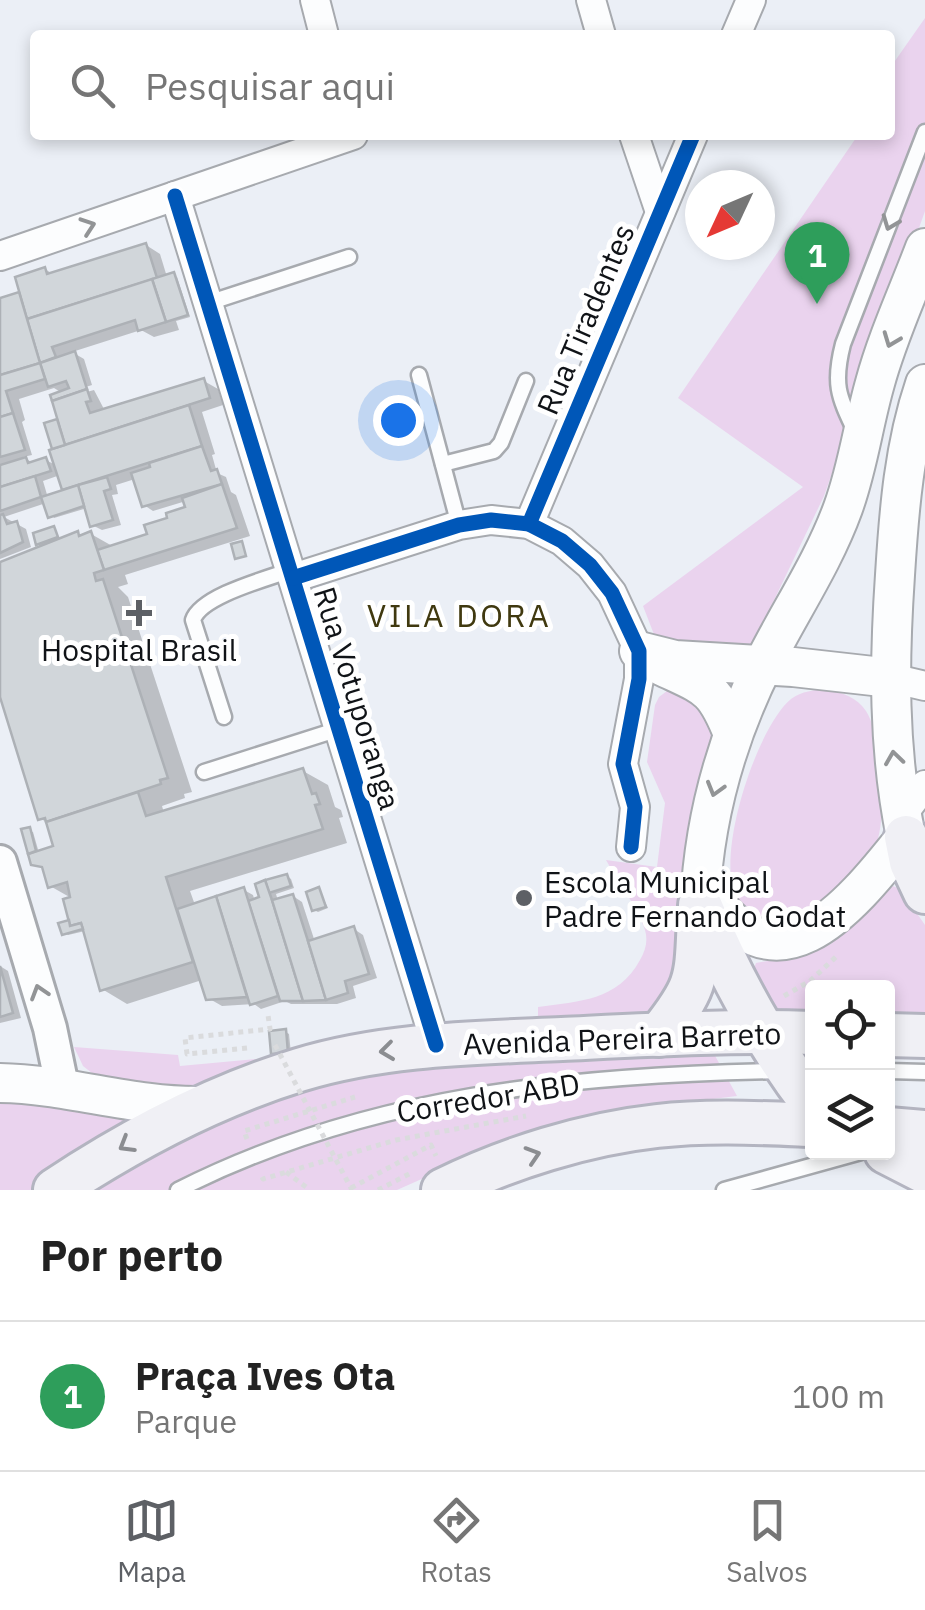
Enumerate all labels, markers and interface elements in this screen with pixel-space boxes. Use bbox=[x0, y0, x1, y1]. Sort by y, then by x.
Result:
search box bbox=[30, 30, 895, 140]
icon: search bbox=[65, 58, 120, 113]
text: Pesquisar aqui bbox=[145, 61, 395, 110]
north arrow bbox=[685, 170, 775, 260]
one-way arrow bbox=[881, 213, 901, 230]
one-way arrow bbox=[78, 217, 95, 237]
street label: Rua Tiradentes bbox=[527, 218, 643, 420]
pin: 1 bbox=[784, 222, 850, 304]
one-way arrow bbox=[882, 330, 903, 347]
your location bbox=[373, 395, 424, 446]
street label: Rua Votuporanga bbox=[306, 582, 410, 814]
district label: VILA DORA bbox=[367, 594, 551, 636]
marker: Hospital Brasil bbox=[126, 600, 152, 626]
place label: Hospital Brasil bbox=[41, 630, 237, 669]
one-way arrow bbox=[884, 749, 905, 765]
one-way arrow bbox=[706, 780, 727, 798]
place label: Escola Municipal Padre Fernando Godat bbox=[544, 862, 846, 935]
marker: Escola Municipal Padre Fernando Godat bbox=[513, 887, 535, 909]
map controls bbox=[805, 980, 895, 1160]
button: locate bbox=[805, 980, 895, 1070]
one-way arrow bbox=[30, 984, 51, 1001]
street label: Avenida Pereira Barreto bbox=[462, 1013, 782, 1063]
one-way arrow bbox=[378, 1040, 395, 1061]
street label: Corredor ABD bbox=[394, 1063, 582, 1131]
button: layers bbox=[805, 1070, 895, 1160]
one-way arrow bbox=[119, 1133, 137, 1152]
one-way arrow bbox=[524, 1146, 541, 1166]
text: Por perto bbox=[40, 1228, 223, 1283]
text: Praça Ives Ota bbox=[135, 1351, 395, 1400]
text: 1 bbox=[63, 1375, 82, 1417]
text: 100 m bbox=[792, 1375, 885, 1417]
text: Parque bbox=[135, 1400, 237, 1442]
tab: Mapa bbox=[117, 1493, 186, 1590]
tab: Rotas bbox=[420, 1493, 492, 1590]
tab: Salvos bbox=[726, 1493, 808, 1590]

